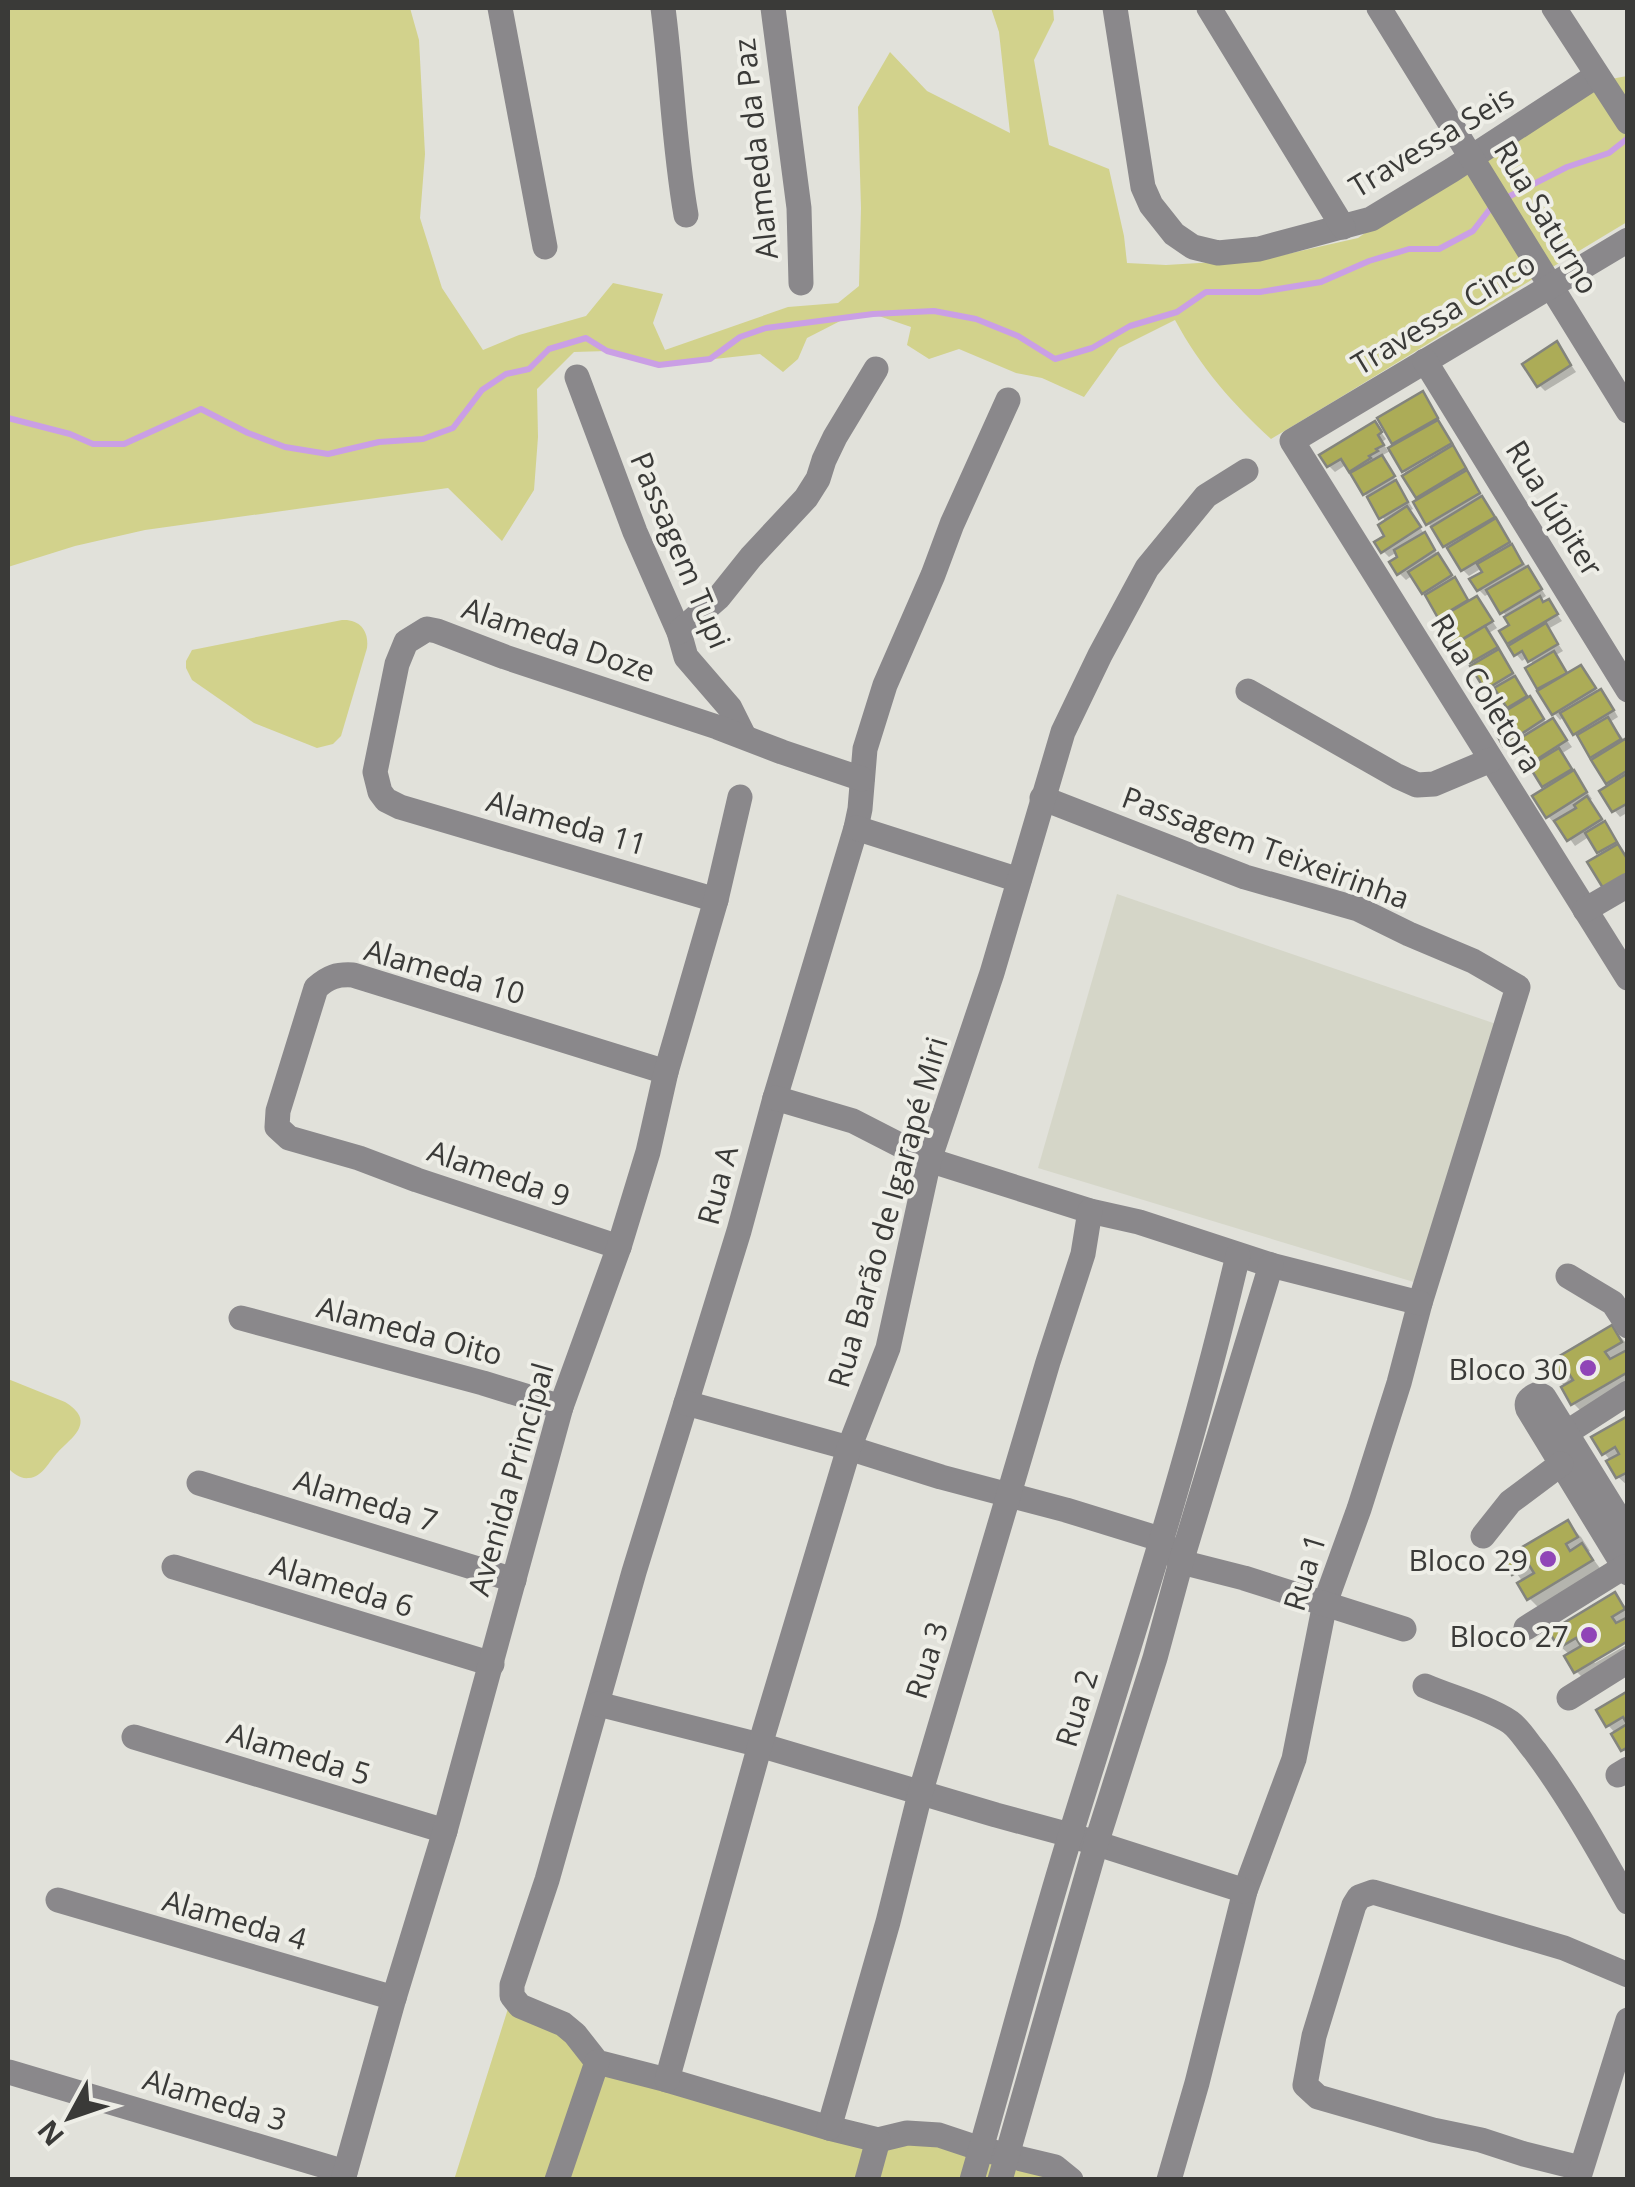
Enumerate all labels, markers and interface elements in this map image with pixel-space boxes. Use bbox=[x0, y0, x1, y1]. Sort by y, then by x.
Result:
street label: Alameda da Paz bbox=[723, 36, 787, 262]
street label: Travessa Seis bbox=[1341, 76, 1521, 206]
street label: Rua Saturno bbox=[1485, 133, 1609, 301]
street label: Travessa Cinco bbox=[1343, 242, 1543, 384]
street label: Rua Júpiter bbox=[1497, 432, 1613, 584]
street label: Passagem Tupi bbox=[621, 446, 741, 654]
street label: Alameda Doze bbox=[457, 587, 661, 691]
street label: Rua Coletora bbox=[1422, 606, 1552, 780]
street label: Passagem Teixeirinha bbox=[1117, 776, 1415, 918]
street label: Alameda 11 bbox=[482, 780, 652, 864]
street label: Alameda 10 bbox=[360, 929, 530, 1013]
street label: Rua Barão de Igarapé Miri bbox=[817, 1032, 957, 1392]
street label: Alameda 9 bbox=[422, 1130, 576, 1216]
street label: Rua A bbox=[687, 1141, 747, 1229]
street label: Alameda Oito bbox=[313, 1286, 507, 1374]
place label: Bloco 30 bbox=[1448, 1348, 1568, 1389]
marker: Bloco 30 bbox=[1577, 1357, 1599, 1379]
street label: Avenida Principal bbox=[457, 1358, 563, 1600]
street label: Alameda 7 bbox=[289, 1459, 443, 1541]
street label: Rua 1 bbox=[1273, 1528, 1335, 1616]
place label: Bloco 29 bbox=[1408, 1539, 1528, 1580]
street label: Alameda 6 bbox=[265, 1544, 419, 1626]
marker: Bloco 29 bbox=[1537, 1548, 1559, 1570]
place label: Bloco 27 bbox=[1449, 1615, 1569, 1656]
street label: Rua 3 bbox=[895, 1616, 957, 1704]
marker: Bloco 27 bbox=[1578, 1624, 1600, 1646]
street label: Rua 2 bbox=[1045, 1664, 1107, 1752]
street label: Alameda 5 bbox=[222, 1712, 376, 1794]
street label: Alameda 4 bbox=[158, 1879, 312, 1959]
street label: Alameda 3 bbox=[138, 2058, 292, 2140]
north arrow bbox=[20, 2067, 120, 2167]
text: N bbox=[28, 2113, 72, 2155]

